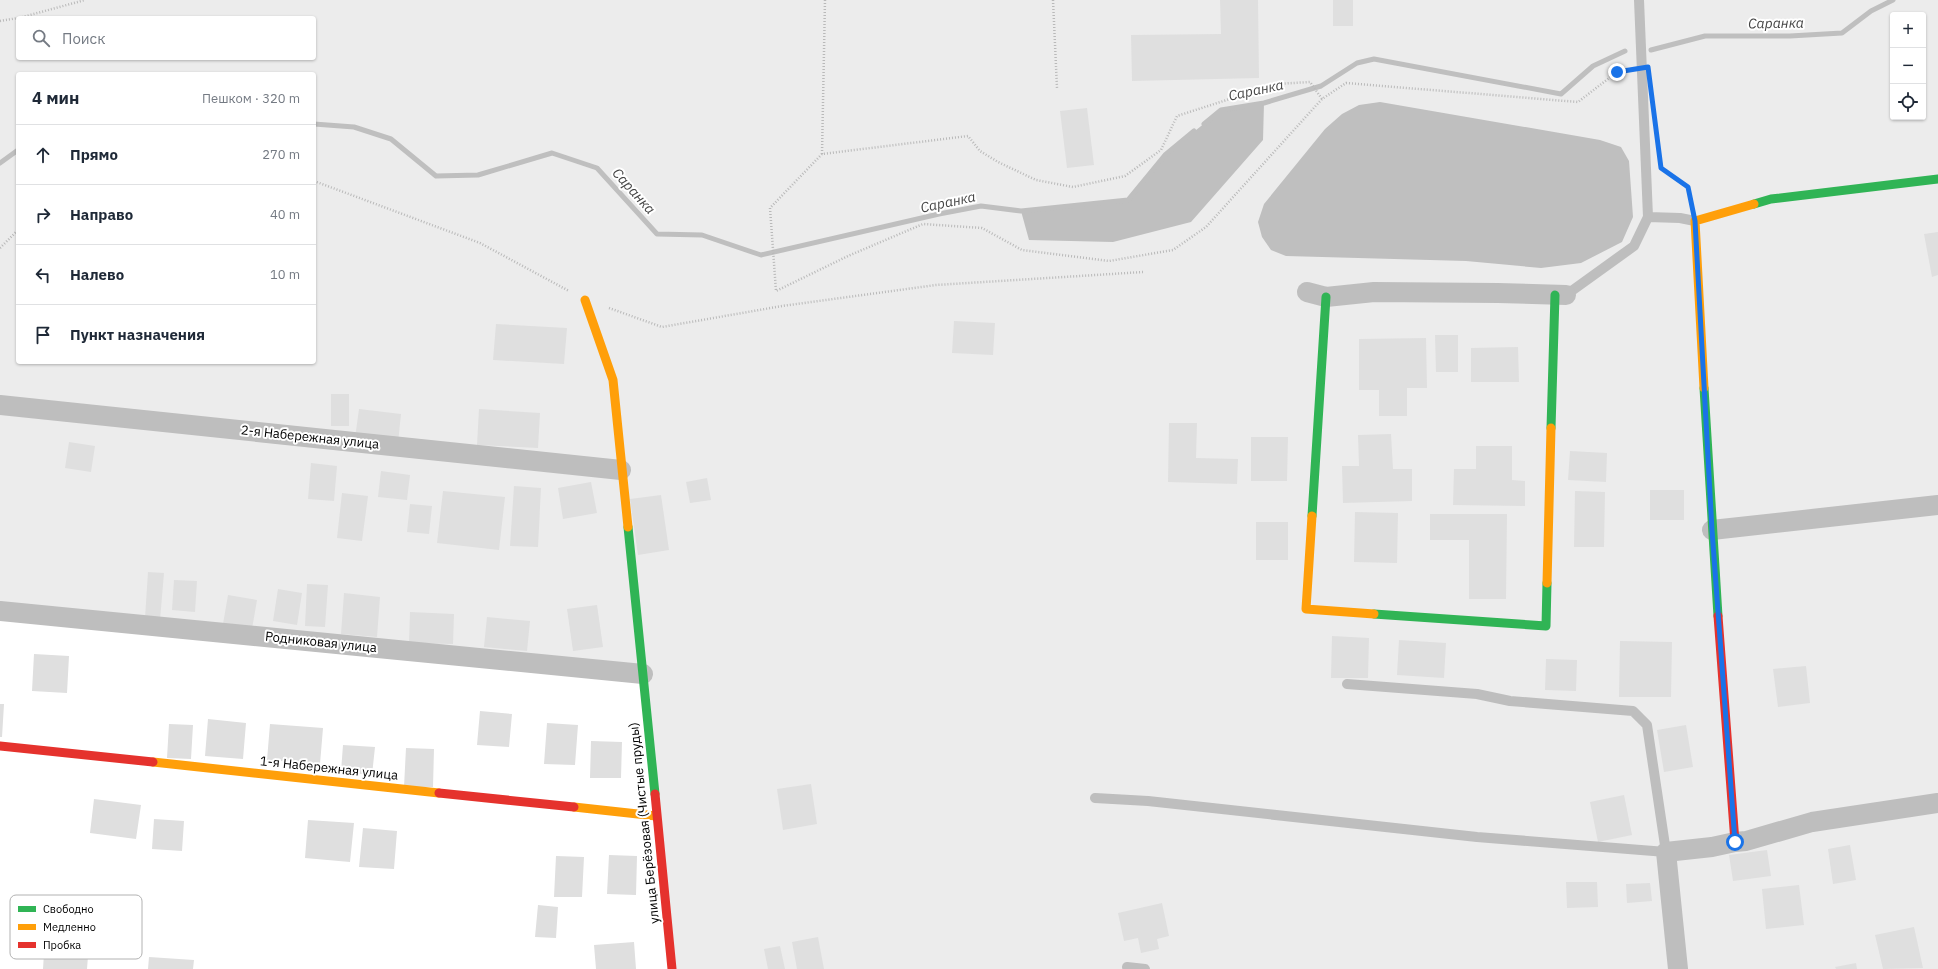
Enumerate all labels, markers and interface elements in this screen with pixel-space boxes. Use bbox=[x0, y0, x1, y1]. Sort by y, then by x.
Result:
map controls bbox=[1890, 12, 1926, 120]
button: + bbox=[1890, 12, 1926, 48]
water label: Саранка bbox=[1748, 14, 1804, 32]
search box bbox=[16, 16, 316, 60]
icon: search bbox=[30, 27, 52, 49]
text: Поиск bbox=[62, 29, 105, 48]
button: − bbox=[1890, 48, 1926, 84]
route end bbox=[1608, 63, 1626, 81]
water label: Саранка bbox=[1227, 75, 1285, 105]
button: locate bbox=[1890, 84, 1926, 120]
text: 4 мин bbox=[32, 87, 79, 109]
text: Пешком · 320 m bbox=[202, 90, 300, 107]
icon: ahead bbox=[32, 144, 54, 166]
text: Прямо bbox=[70, 145, 118, 164]
text: 270 m bbox=[262, 146, 300, 163]
water label: Саранка bbox=[609, 164, 659, 218]
water label: Саранка bbox=[919, 187, 977, 217]
icon: right bbox=[32, 204, 54, 226]
text: Направо bbox=[70, 205, 133, 224]
text: 40 m bbox=[270, 206, 300, 223]
icon: left bbox=[32, 264, 54, 286]
text: Налево bbox=[70, 265, 124, 284]
text: 10 m bbox=[270, 266, 300, 283]
icon: arrive bbox=[32, 324, 54, 346]
text: Пункт назначения bbox=[70, 325, 205, 344]
street label: 2-я Набережная улица bbox=[240, 421, 380, 453]
street label: Родниковая улица bbox=[264, 628, 378, 656]
street label: улица Берёзовая (Чистые пруды) bbox=[625, 721, 663, 925]
street label: 1-я Набережная улица bbox=[259, 752, 399, 784]
route start bbox=[1726, 833, 1744, 851]
legend bbox=[10, 895, 142, 959]
text: Свободно bbox=[43, 902, 94, 916]
text: Медленно bbox=[43, 920, 96, 934]
text: Пробка bbox=[43, 938, 81, 952]

